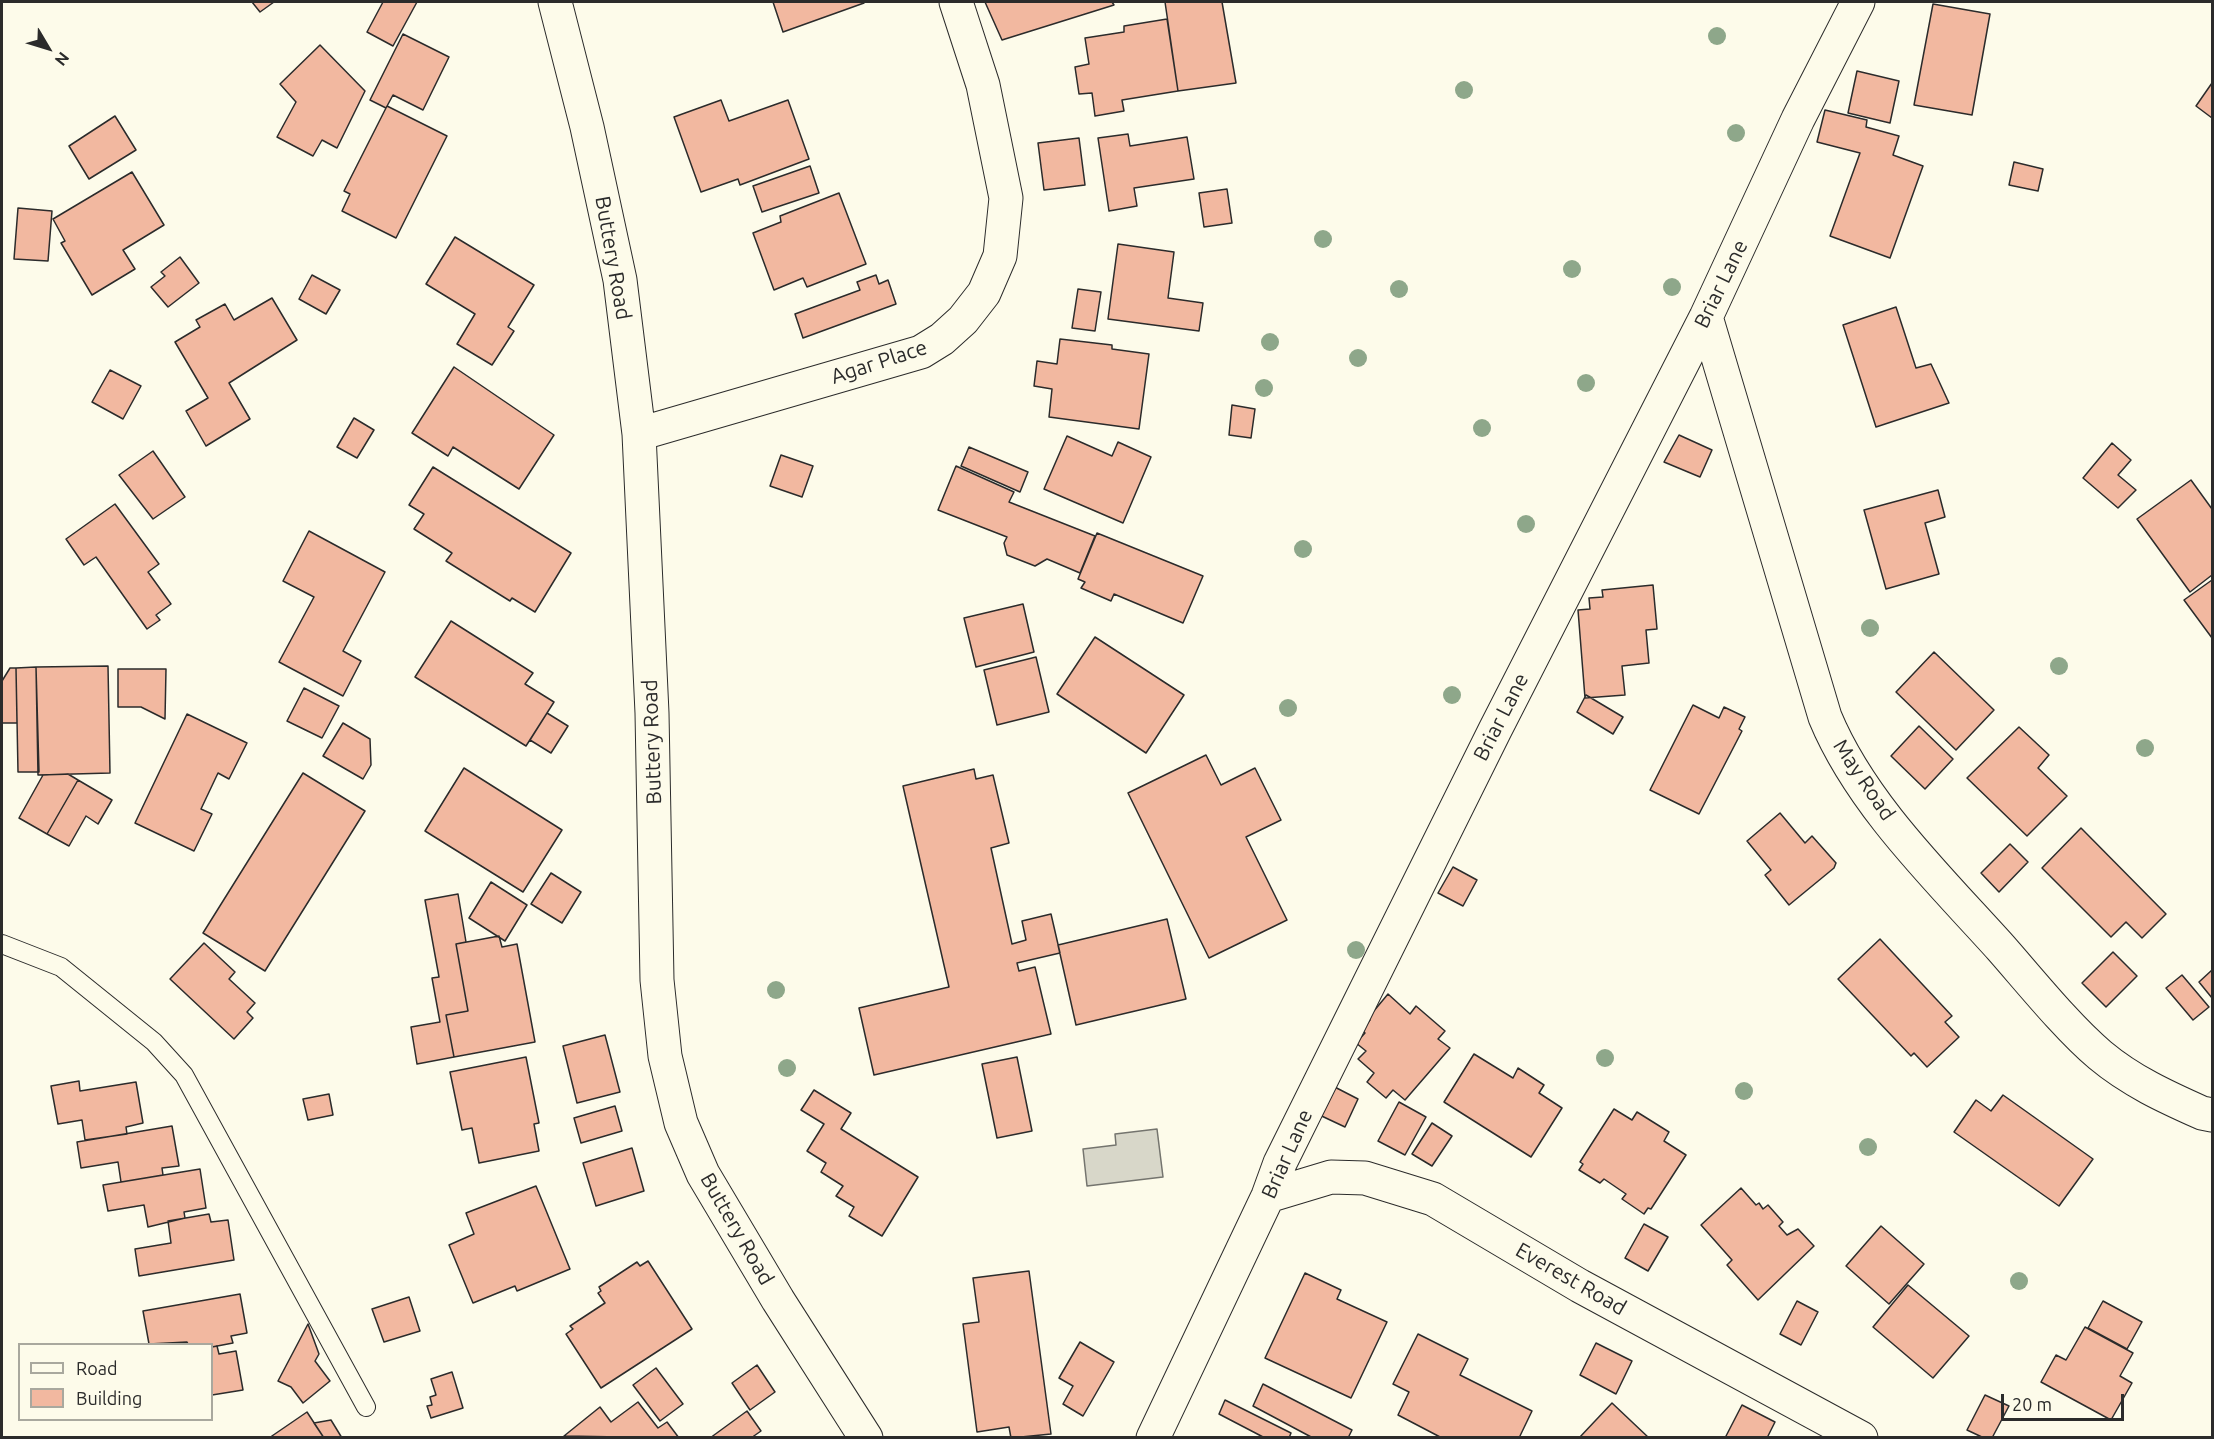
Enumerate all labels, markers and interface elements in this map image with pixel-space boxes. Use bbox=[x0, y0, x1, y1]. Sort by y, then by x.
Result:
north arrow bbox=[18, 18, 78, 78]
text: N bbox=[51, 49, 73, 69]
street label: Buttery Road bbox=[590, 194, 636, 322]
street label: Briar Lane bbox=[1689, 236, 1753, 332]
street label: Agar Place bbox=[828, 335, 930, 389]
street label: Briar Lane bbox=[1468, 669, 1534, 765]
street label: Buttery Road bbox=[637, 679, 667, 805]
street label: May Road bbox=[1828, 735, 1900, 825]
street label: Briar Lane bbox=[1256, 1105, 1318, 1203]
street label: Buttery Road bbox=[695, 1169, 779, 1289]
street label: Everest Road bbox=[1511, 1237, 1631, 1321]
legend bbox=[18, 1343, 213, 1421]
text: Road bbox=[76, 1358, 118, 1378]
scale bar bbox=[2004, 1382, 2127, 1420]
text: Building bbox=[76, 1388, 142, 1408]
text: 20 m bbox=[2012, 1394, 2052, 1414]

